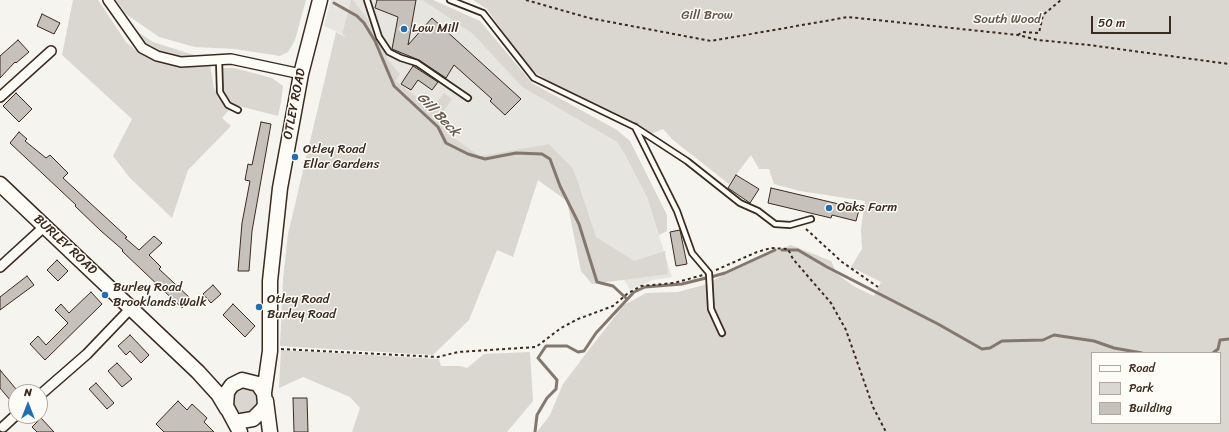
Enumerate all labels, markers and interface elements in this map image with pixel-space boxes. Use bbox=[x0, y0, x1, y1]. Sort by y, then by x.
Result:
park label: Gill Brow bbox=[681, 8, 733, 24]
scale bar bbox=[1093, 8, 1173, 34]
park label: South Wood bbox=[973, 12, 1041, 28]
text: 50 m bbox=[1098, 12, 1125, 34]
place label: Low Mill bbox=[412, 21, 459, 37]
marker: Low Mill bbox=[399, 24, 409, 34]
street label: OTLEY ROAD bbox=[280, 67, 310, 141]
water label: Gill Beck bbox=[413, 90, 463, 140]
place label: Otley Road Ellar Gardens bbox=[303, 142, 379, 173]
marker: Otley Road Ellar Gardens bbox=[290, 152, 300, 162]
place label: Oaks Farm bbox=[837, 200, 897, 216]
marker: Oaks Farm bbox=[824, 203, 834, 213]
street label: BURLEY ROAD bbox=[30, 212, 100, 278]
place label: Burley Road Brooklands Walk bbox=[113, 280, 207, 311]
marker: Burley Road Brooklands Walk bbox=[100, 290, 110, 300]
place label: Otley Road Burley Road bbox=[267, 292, 336, 323]
marker: Otley Road Burley Road bbox=[254, 302, 264, 312]
legend bbox=[1091, 352, 1221, 424]
text: Road bbox=[1129, 357, 1155, 379]
text: Park bbox=[1129, 377, 1154, 399]
text: N bbox=[24, 383, 32, 402]
north arrow bbox=[8, 384, 48, 424]
text: Building bbox=[1129, 397, 1172, 419]

